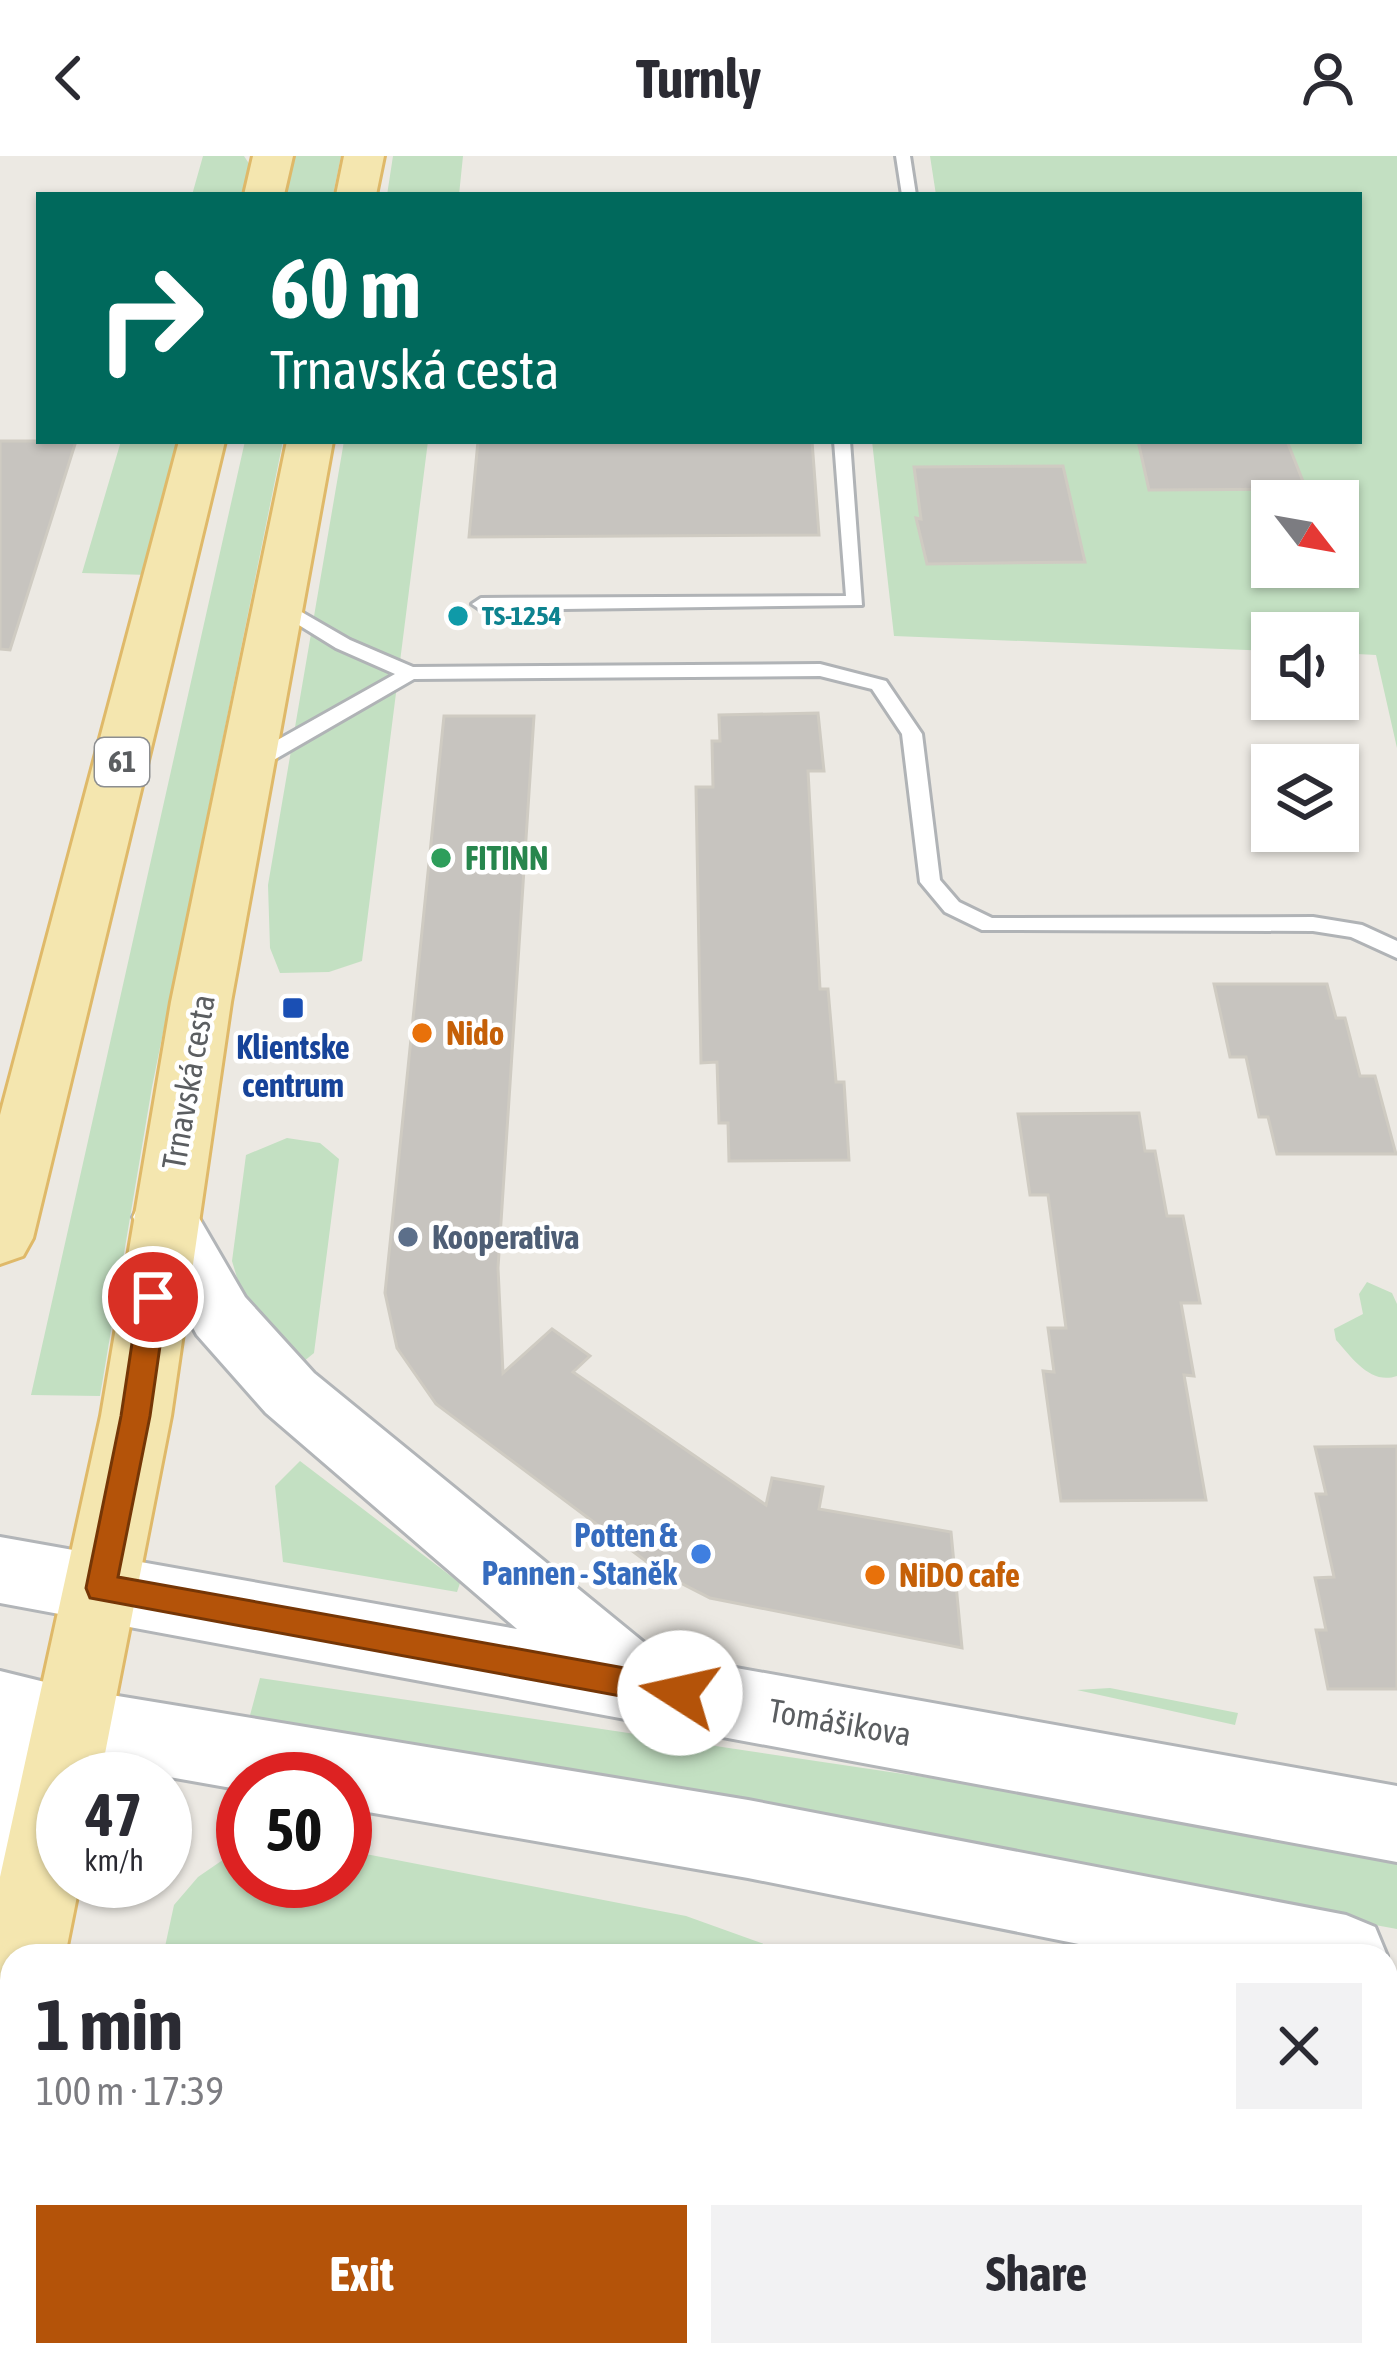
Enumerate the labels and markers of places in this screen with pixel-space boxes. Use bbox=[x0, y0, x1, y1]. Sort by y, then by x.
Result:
place label: TS-1254 bbox=[482, 600, 561, 631]
marker: TS-1254 bbox=[445, 603, 471, 629]
place label: FITINN bbox=[465, 839, 549, 877]
marker: FITINN bbox=[428, 845, 454, 871]
marker: Klientske centrum bbox=[280, 995, 306, 1021]
place label: Nido bbox=[446, 1014, 504, 1052]
marker: Nido bbox=[409, 1020, 435, 1046]
place label: Klientske centrum bbox=[236, 1028, 350, 1104]
place label: Kooperativa bbox=[432, 1218, 579, 1256]
marker: Kooperativa bbox=[395, 1224, 421, 1250]
pin bbox=[102, 1246, 204, 1348]
place label: Potten & Pannen - Staněk bbox=[482, 1516, 678, 1592]
marker: Potten & Pannen - Staněk bbox=[688, 1541, 714, 1567]
place label: NiDO cafe bbox=[899, 1556, 1020, 1594]
marker: NiDO cafe bbox=[862, 1562, 888, 1588]

